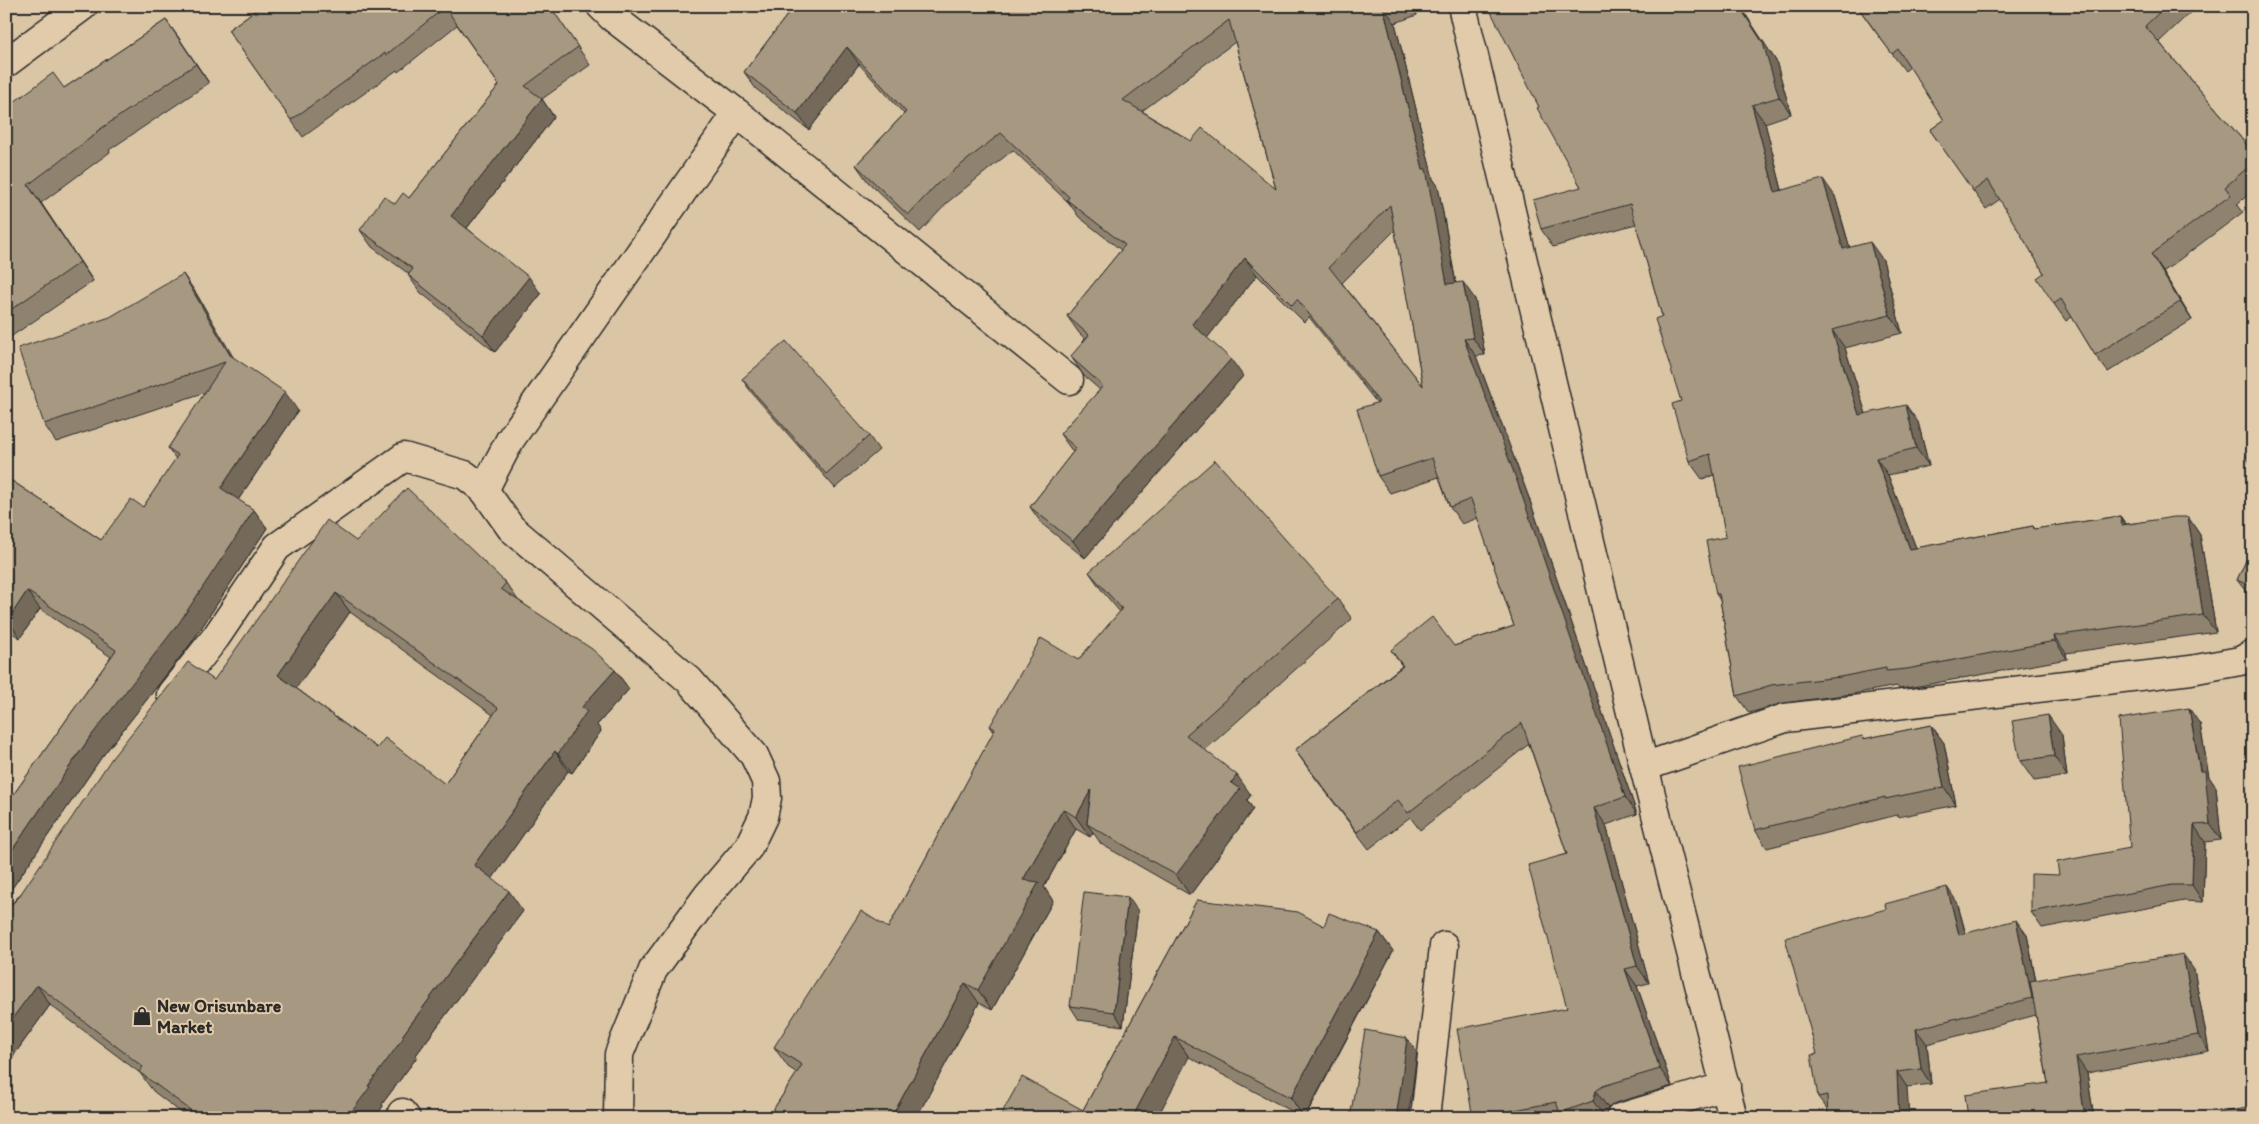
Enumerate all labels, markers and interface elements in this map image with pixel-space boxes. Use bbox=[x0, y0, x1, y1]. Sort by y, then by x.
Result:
place label: New Orisunbare Market bbox=[157, 995, 282, 1038]
shop icon: New Orisunbare Market bbox=[131, 1005, 153, 1027]

